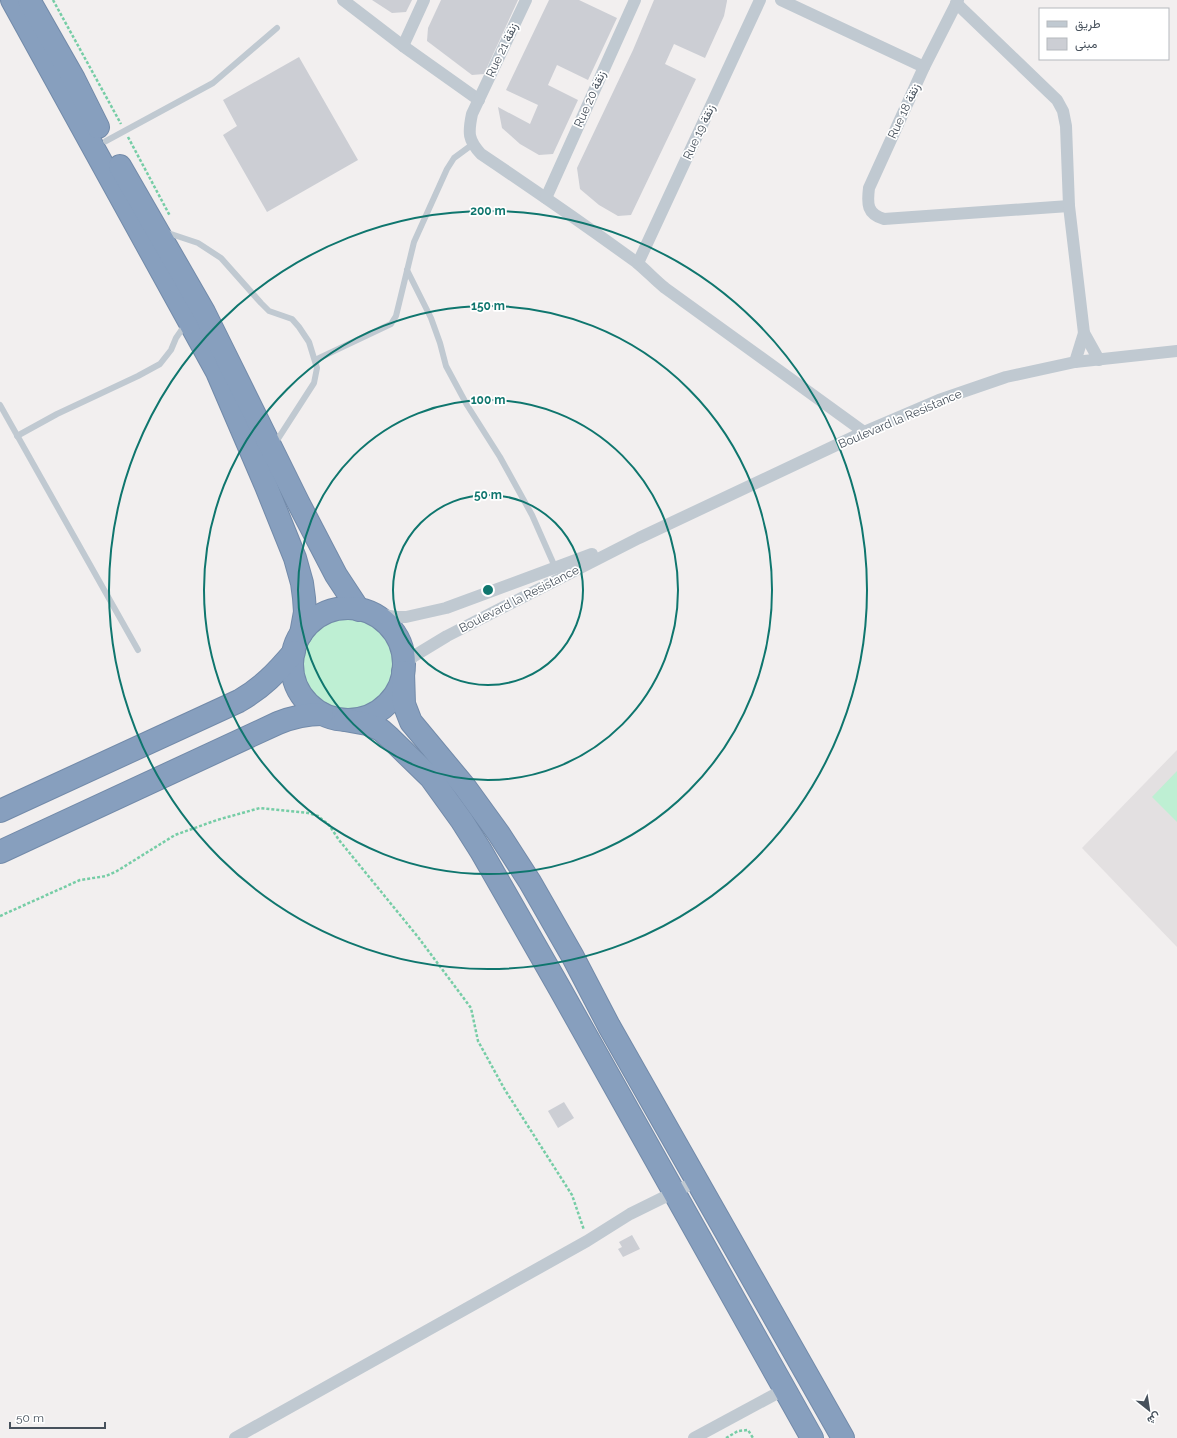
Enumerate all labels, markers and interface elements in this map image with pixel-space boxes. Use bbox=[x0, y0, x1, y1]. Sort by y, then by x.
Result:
legend bbox=[1039, 8, 1169, 60]
text: طريق bbox=[1075, 17, 1101, 32]
street label: Rue 21 زنقة bbox=[483, 21, 522, 80]
text: مبنى bbox=[1075, 37, 1097, 52]
street label: Rue 20 زنقة bbox=[571, 68, 610, 130]
street label: Rue 18 زنقة bbox=[885, 81, 924, 141]
street label: Rue 19 زنقة bbox=[680, 102, 719, 162]
text: 200 m bbox=[470, 204, 506, 218]
text: 150 m bbox=[471, 299, 505, 313]
street label: Boulevard la Resistance bbox=[836, 387, 964, 451]
text: 100 m bbox=[471, 393, 505, 407]
text: 50 m bbox=[474, 488, 502, 502]
street label: Boulevard la Resistance bbox=[457, 563, 581, 635]
centre of rings bbox=[481, 583, 495, 597]
north arrow bbox=[1129, 1390, 1169, 1430]
scale bar bbox=[10, 1404, 105, 1430]
text: ش bbox=[1145, 1409, 1163, 1427]
text: 50 m bbox=[16, 1411, 44, 1425]

